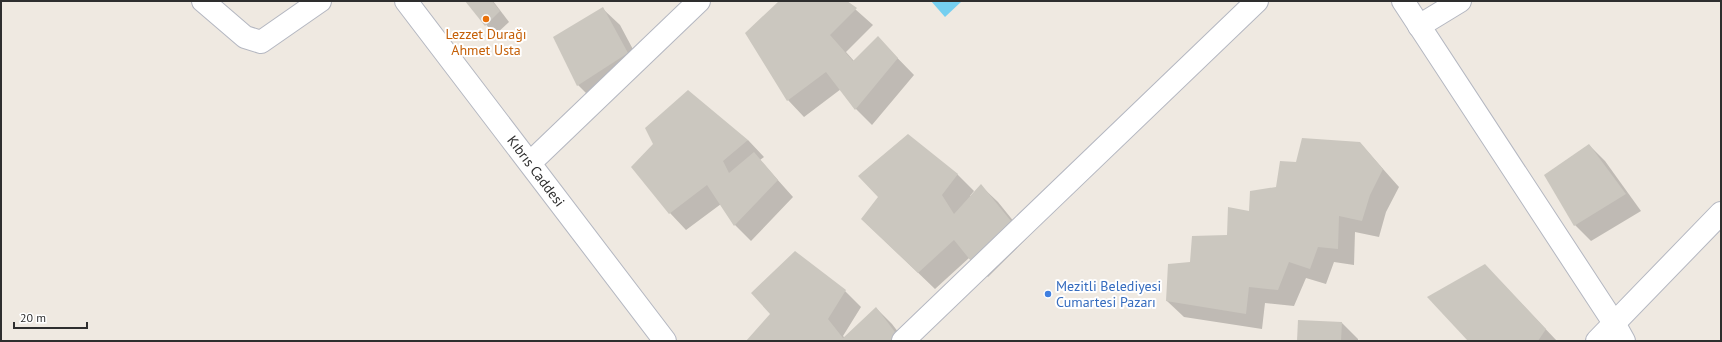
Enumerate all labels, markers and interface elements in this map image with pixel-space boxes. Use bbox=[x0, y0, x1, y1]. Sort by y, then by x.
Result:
marker: Lezzet Durağı Ahmet Usta bbox=[481, 14, 491, 24]
place label: Lezzet Durağı Ahmet Usta bbox=[446, 25, 526, 59]
street label: Kıbrıs Caddesi bbox=[503, 132, 569, 210]
place label: Mezitli Belediyesi Cumartesi Pazarı bbox=[1056, 277, 1161, 311]
marker: Mezitli Belediyesi Cumartesi Pazarı bbox=[1043, 289, 1053, 299]
scale bar bbox=[14, 304, 87, 330]
text: 20 m bbox=[20, 310, 46, 325]

